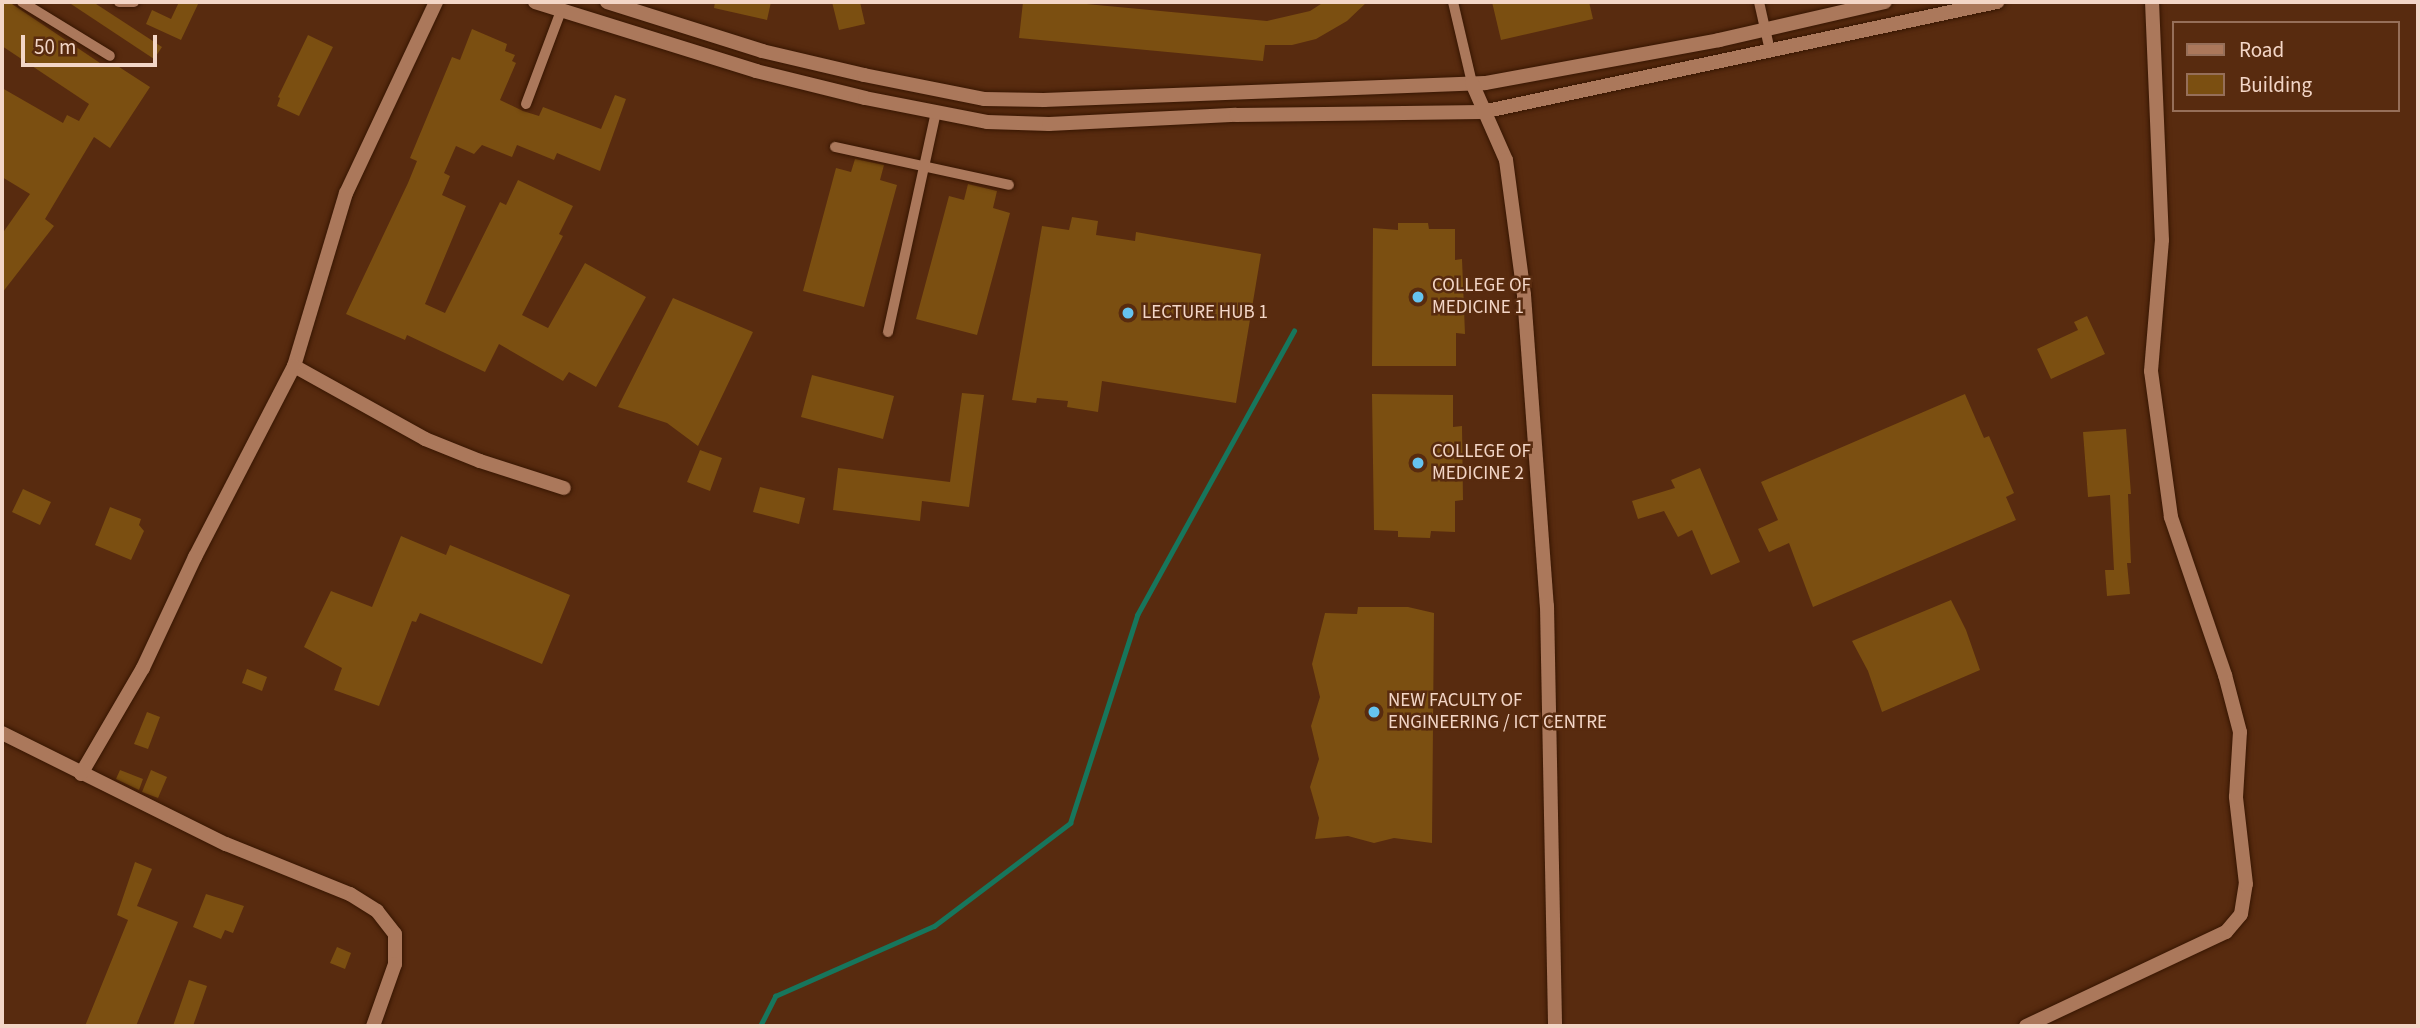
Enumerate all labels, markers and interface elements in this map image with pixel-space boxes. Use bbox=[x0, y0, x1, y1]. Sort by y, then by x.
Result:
scale bar bbox=[24, 21, 161, 65]
legend bbox=[2172, 21, 2399, 112]
text: 50 m bbox=[34, 32, 76, 62]
text: Road bbox=[2239, 35, 2284, 65]
text: Building bbox=[2239, 70, 2312, 100]
place label: COLLEGE OF MEDICINE 1 bbox=[1432, 275, 1531, 319]
marker: COLLEGE OF MEDICINE 1 bbox=[1410, 289, 1426, 305]
place label: LECTURE HUB 1 bbox=[1142, 302, 1268, 324]
marker: LECTURE HUB 1 bbox=[1120, 305, 1136, 321]
place label: COLLEGE OF MEDICINE 2 bbox=[1432, 441, 1531, 485]
marker: COLLEGE OF MEDICINE 2 bbox=[1410, 455, 1426, 471]
place label: NEW FACULTY OF ENGINEERING / ICT CENTRE bbox=[1388, 690, 1607, 734]
marker: NEW FACULTY OF ENGINEERING / ICT CENTRE bbox=[1366, 704, 1382, 720]

